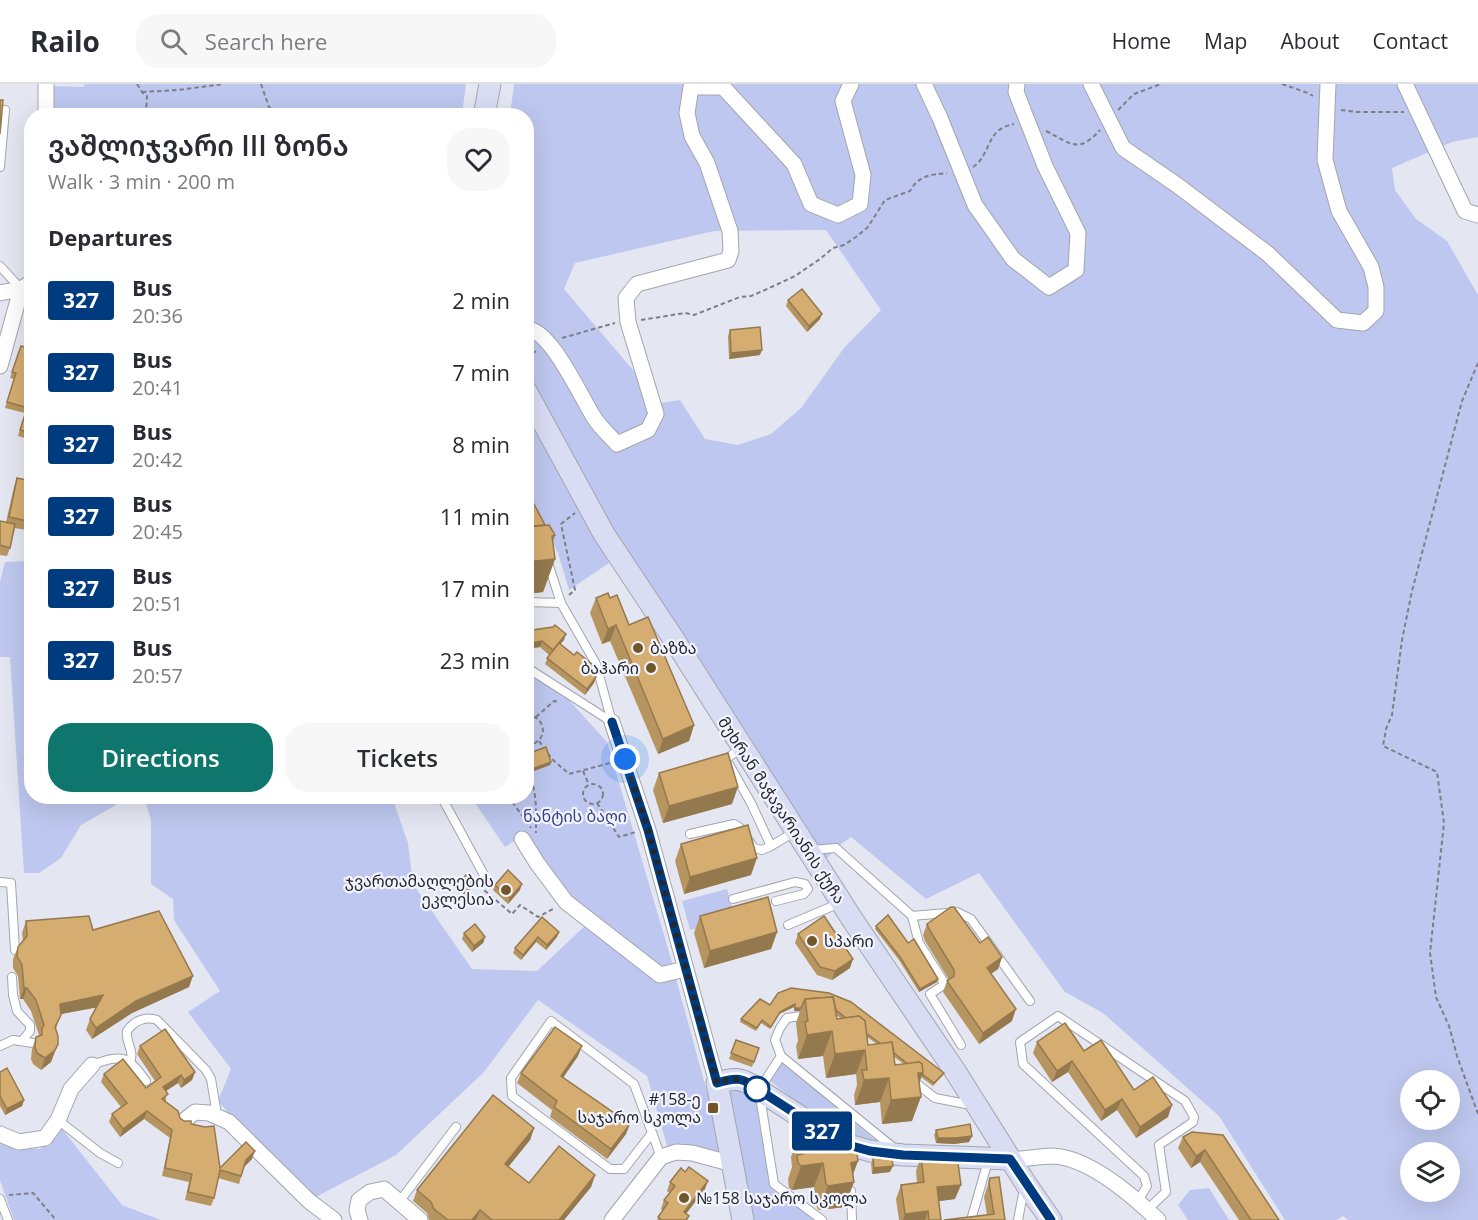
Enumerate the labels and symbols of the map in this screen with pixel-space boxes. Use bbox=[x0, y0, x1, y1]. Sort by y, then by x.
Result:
place label: ბაზზა bbox=[650, 637, 697, 659]
marker: ბაზზა bbox=[631, 641, 645, 655]
place label: ბაჰარი bbox=[581, 657, 639, 679]
marker: ბაჰარი bbox=[644, 661, 658, 675]
street label: მუხრან მაჭავარიანის ქუჩა bbox=[713, 712, 851, 908]
your location bbox=[610, 744, 640, 774]
park label: ნანტის ბაღი bbox=[523, 805, 627, 827]
place label: ჯვართამაღლების ეკლესია bbox=[345, 870, 494, 910]
marker: ჯვართამაღლების ეკლესია bbox=[499, 883, 513, 897]
place label: სპარი bbox=[824, 930, 874, 952]
marker: სპარი bbox=[805, 934, 819, 948]
unlabelled marker bbox=[744, 1076, 770, 1102]
place label: #158-ე საჯარო სკოლა bbox=[577, 1088, 701, 1128]
marker: #158-ე საჯარო სკოლა bbox=[706, 1101, 720, 1115]
line badge: 327 bbox=[788, 1112, 856, 1150]
place label: №158 საჯარო სკოლა bbox=[696, 1187, 867, 1209]
marker: №158 საჯარო სკოლა bbox=[677, 1191, 691, 1205]

